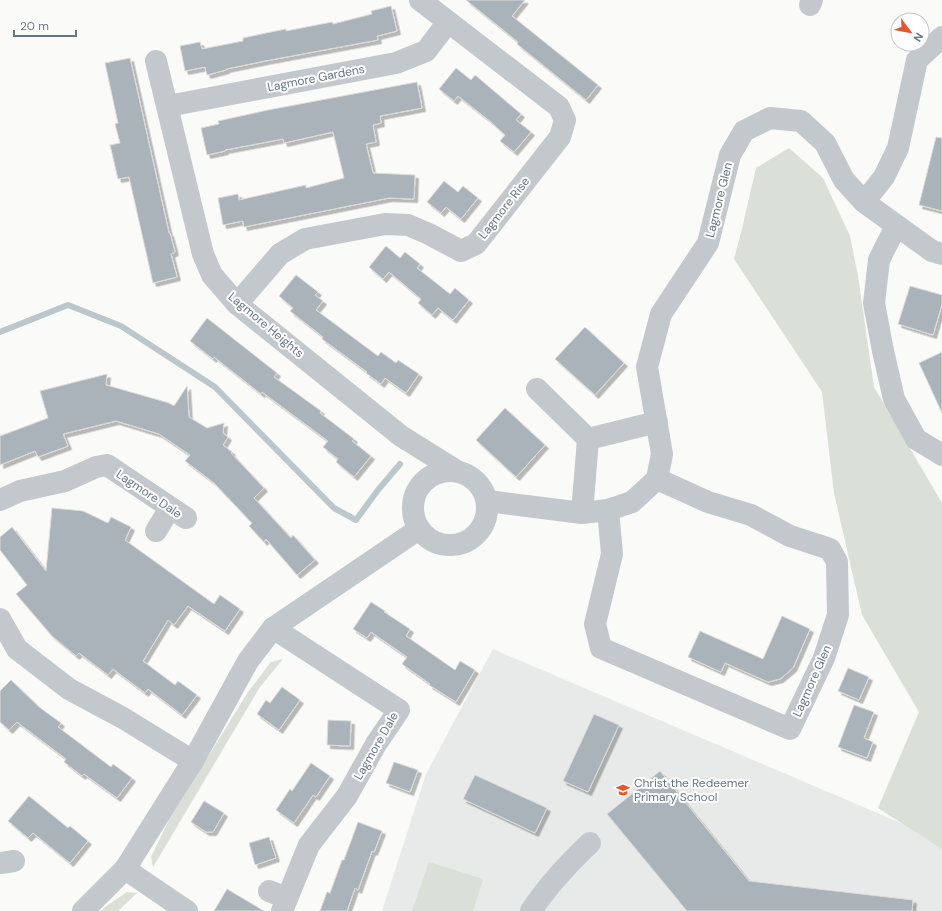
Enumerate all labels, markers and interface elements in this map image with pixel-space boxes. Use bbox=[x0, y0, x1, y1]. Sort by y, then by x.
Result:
scale bar bbox=[14, 12, 76, 38]
north arrow bbox=[890, 12, 930, 52]
text: 20 m bbox=[20, 18, 49, 34]
text: N bbox=[910, 30, 927, 44]
street label: Lagmore Gardens bbox=[266, 61, 366, 95]
street label: Lagmore Glen bbox=[702, 161, 736, 239]
street label: Lagmore Rise bbox=[475, 174, 533, 242]
street label: Lagmore Heights bbox=[225, 289, 307, 361]
street label: Lagmore Dale bbox=[113, 466, 185, 522]
street label: Lagmore Glen bbox=[789, 642, 835, 719]
street label: Lagmore Dale bbox=[350, 709, 402, 783]
place label: Christ the Redeemer Primary School bbox=[634, 775, 749, 805]
school or university icon: Christ the Redeemer Primary School bbox=[615, 782, 631, 798]

